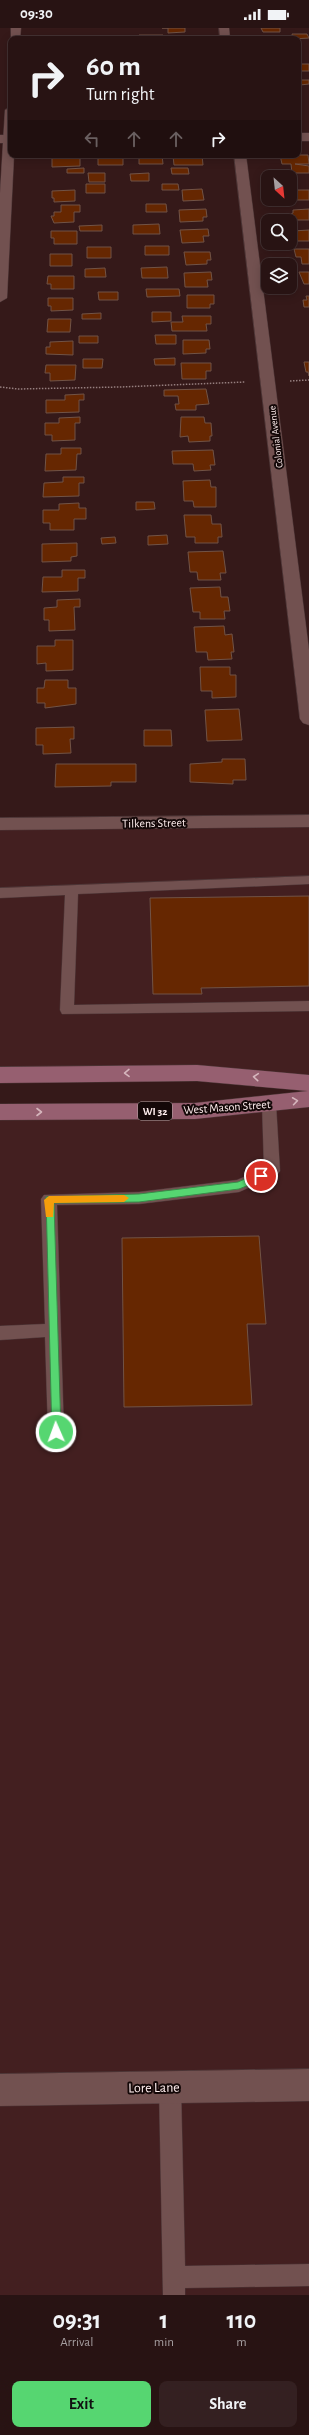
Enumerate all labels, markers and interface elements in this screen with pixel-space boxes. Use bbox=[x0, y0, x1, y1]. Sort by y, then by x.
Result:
text: 09:30 bbox=[20, 6, 53, 21]
icon: right bbox=[20, 52, 72, 104]
text: 60 m bbox=[86, 53, 141, 81]
text: Turn right bbox=[86, 86, 155, 104]
icon: left bbox=[81, 128, 103, 150]
icon: ahead bbox=[123, 128, 145, 150]
icon: ahead bbox=[165, 128, 187, 150]
icon: right bbox=[207, 128, 229, 150]
north arrow bbox=[261, 170, 297, 206]
map controls bbox=[261, 170, 297, 294]
button: search bbox=[261, 214, 297, 250]
button: layers bbox=[261, 258, 297, 294]
street label: Colonial Avenue bbox=[267, 405, 285, 469]
street label: Tilkens Street bbox=[122, 816, 186, 830]
one-way arrow bbox=[124, 1069, 130, 1077]
one-way arrow bbox=[253, 1072, 259, 1081]
one-way arrow bbox=[291, 1097, 298, 1106]
street label: West Mason Street bbox=[183, 1098, 271, 1116]
road number: WI 32 bbox=[138, 1102, 172, 1120]
one-way arrow bbox=[36, 1108, 42, 1116]
pin bbox=[244, 1159, 278, 1193]
icon: arrive bbox=[250, 1165, 272, 1187]
position arrow bbox=[35, 1411, 77, 1453]
street label: Lore Lane bbox=[128, 2081, 180, 2095]
text: 09:31 bbox=[53, 2309, 101, 2333]
text: 1 bbox=[160, 2309, 168, 2333]
text: 110 bbox=[227, 2309, 256, 2333]
text: Arrival bbox=[60, 2336, 94, 2349]
text: min bbox=[154, 2336, 174, 2349]
text: m bbox=[236, 2336, 247, 2349]
button: Exit bbox=[12, 2381, 151, 2427]
button: Share bbox=[159, 2381, 297, 2427]

